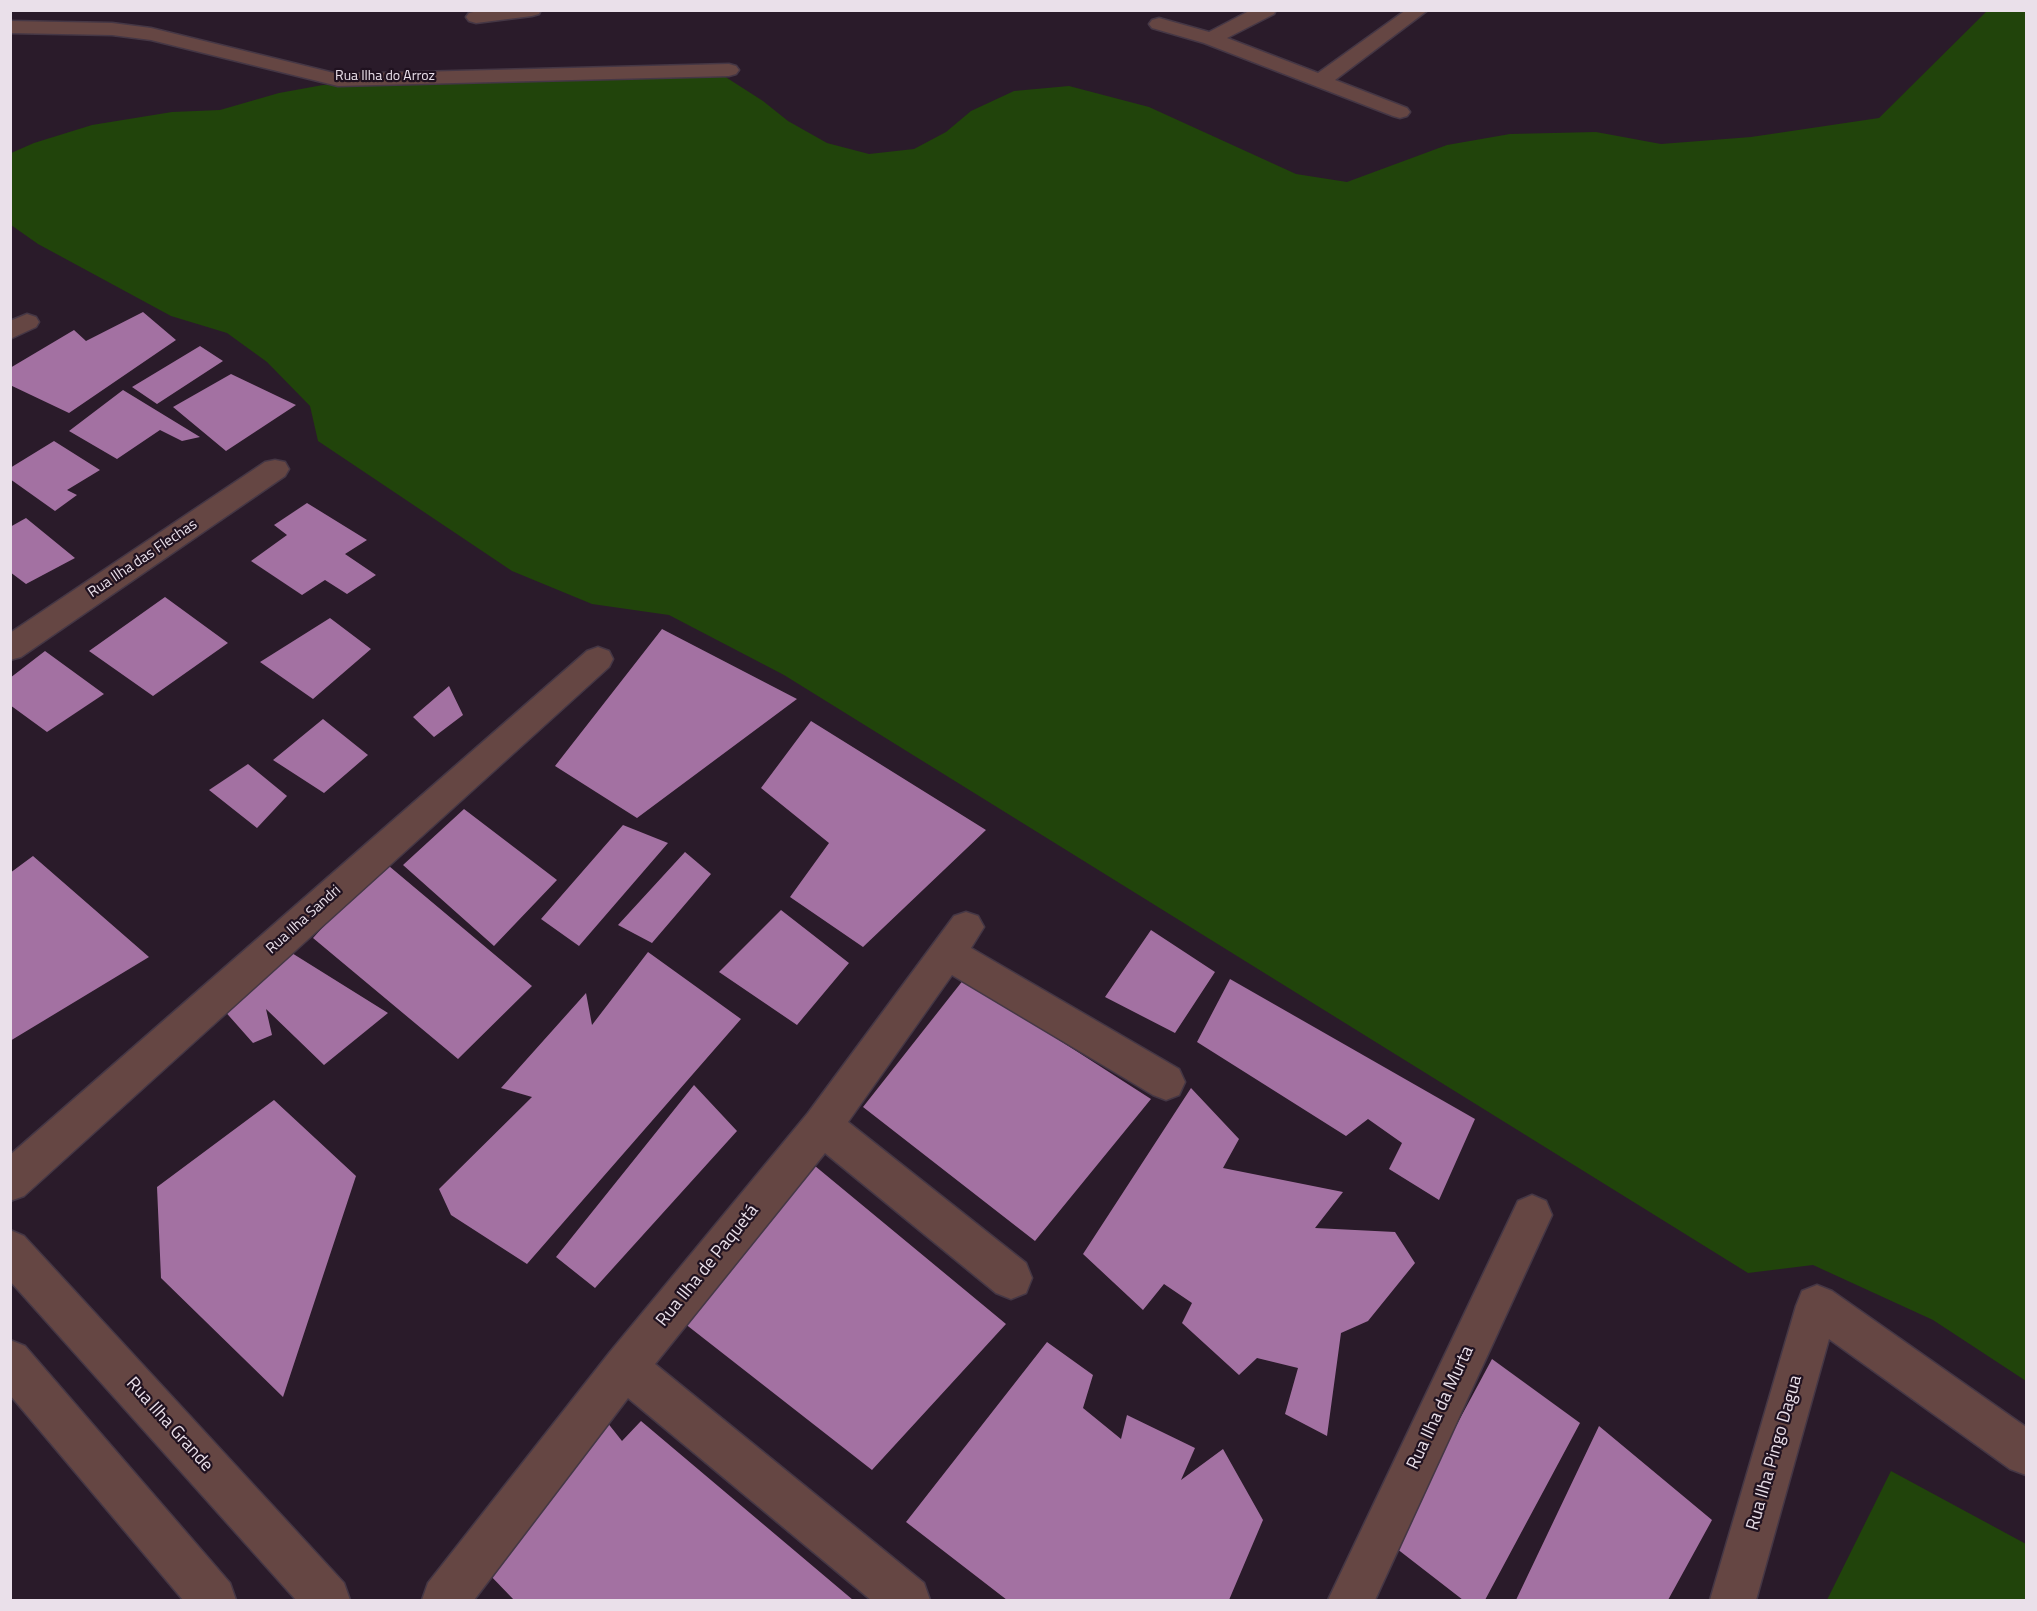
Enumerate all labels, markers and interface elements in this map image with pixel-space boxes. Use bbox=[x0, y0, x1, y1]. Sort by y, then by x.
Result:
street label: Rua Ilha do Arroz bbox=[335, 69, 435, 85]
street label: Rua Ilha das Flechas bbox=[85, 516, 201, 602]
street label: Rua Ilha Sandri bbox=[263, 882, 345, 958]
street label: Rua Ilha de Paquetá bbox=[652, 1201, 764, 1331]
street label: Rua Ilha da Murta bbox=[1403, 1343, 1479, 1473]
street label: Rua Ilha Grande bbox=[121, 1373, 217, 1477]
street label: Rua Ilha Pingo Dagua bbox=[1743, 1373, 1807, 1533]

